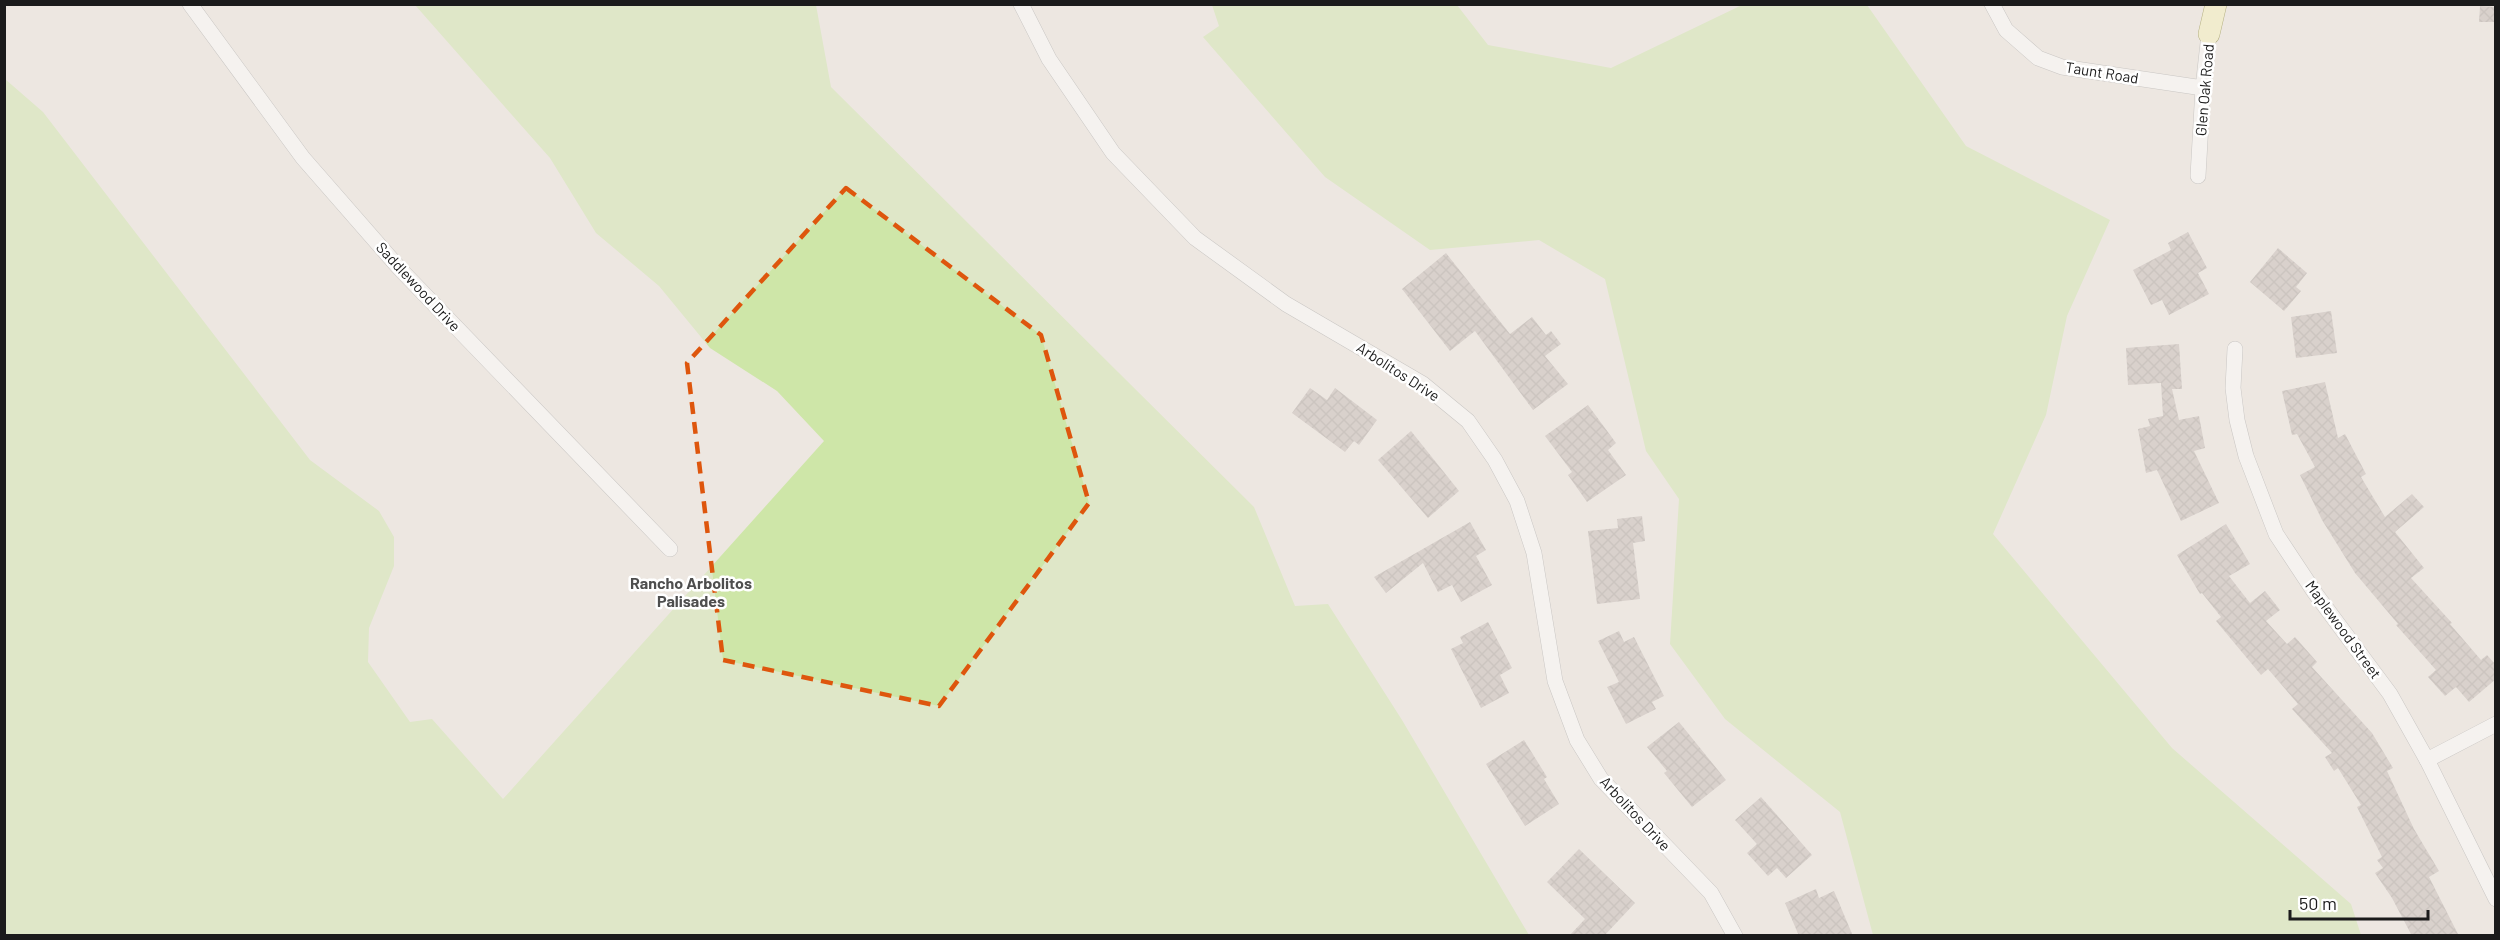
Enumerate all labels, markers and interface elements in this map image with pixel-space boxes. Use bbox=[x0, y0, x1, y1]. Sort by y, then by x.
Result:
street label: Glen Oak Road bbox=[2191, 43, 2217, 137]
street label: Taunt Road bbox=[2064, 57, 2140, 87]
street label: Saddlewood Drive bbox=[373, 238, 465, 335]
street label: Arbolitos Drive bbox=[1354, 338, 1443, 405]
district label: Rancho Arbolitos Palisades bbox=[630, 573, 752, 610]
street label: Maplewood Street bbox=[2302, 577, 2385, 682]
street label: Arbolitos Drive bbox=[1597, 772, 1675, 854]
scale bar bbox=[2290, 883, 2428, 921]
text: 50 m bbox=[2299, 892, 2337, 914]

